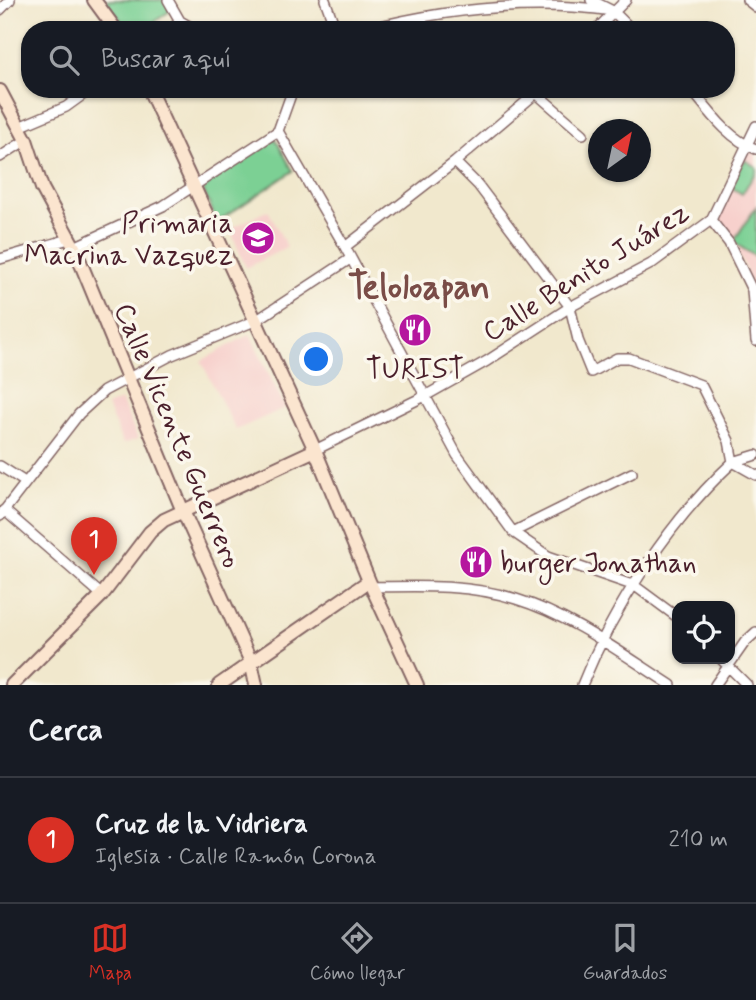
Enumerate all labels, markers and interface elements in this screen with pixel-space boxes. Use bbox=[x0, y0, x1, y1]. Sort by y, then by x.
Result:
search box bbox=[21, 21, 735, 98]
icon: search bbox=[45, 41, 83, 79]
text: Buscar aquí bbox=[101, 43, 232, 77]
north arrow bbox=[588, 119, 651, 182]
street label: Calle Benito Juárez bbox=[476, 195, 696, 351]
place label: Primaria Macrina Vazquez bbox=[24, 206, 233, 275]
school or university icon: Primaria Macrina Vazquez bbox=[239, 219, 277, 257]
district label: Teloloapan bbox=[348, 265, 490, 311]
street label: Calle Vicente Guerrero bbox=[104, 298, 249, 574]
restaurant icon: TURIST bbox=[396, 311, 434, 349]
your location bbox=[299, 342, 333, 376]
place label: TURIST bbox=[366, 352, 464, 389]
pin: 1 bbox=[71, 517, 117, 575]
restaurant icon: burger Jonathan bbox=[457, 543, 495, 581]
place label: burger Jonathan bbox=[500, 546, 697, 585]
map controls bbox=[672, 601, 735, 664]
button: locate bbox=[672, 601, 735, 664]
text: Cerca bbox=[28, 711, 103, 750]
text: Cruz de la Vidriera bbox=[95, 808, 308, 842]
text: 1 bbox=[46, 825, 56, 855]
text: 210 m bbox=[668, 825, 728, 855]
text: Iglesia · Calle Ramón Corona bbox=[95, 842, 376, 872]
tab: Mapa bbox=[89, 919, 132, 986]
tab: Cómo llegar bbox=[310, 919, 405, 986]
tab: Guardados bbox=[583, 919, 667, 986]

